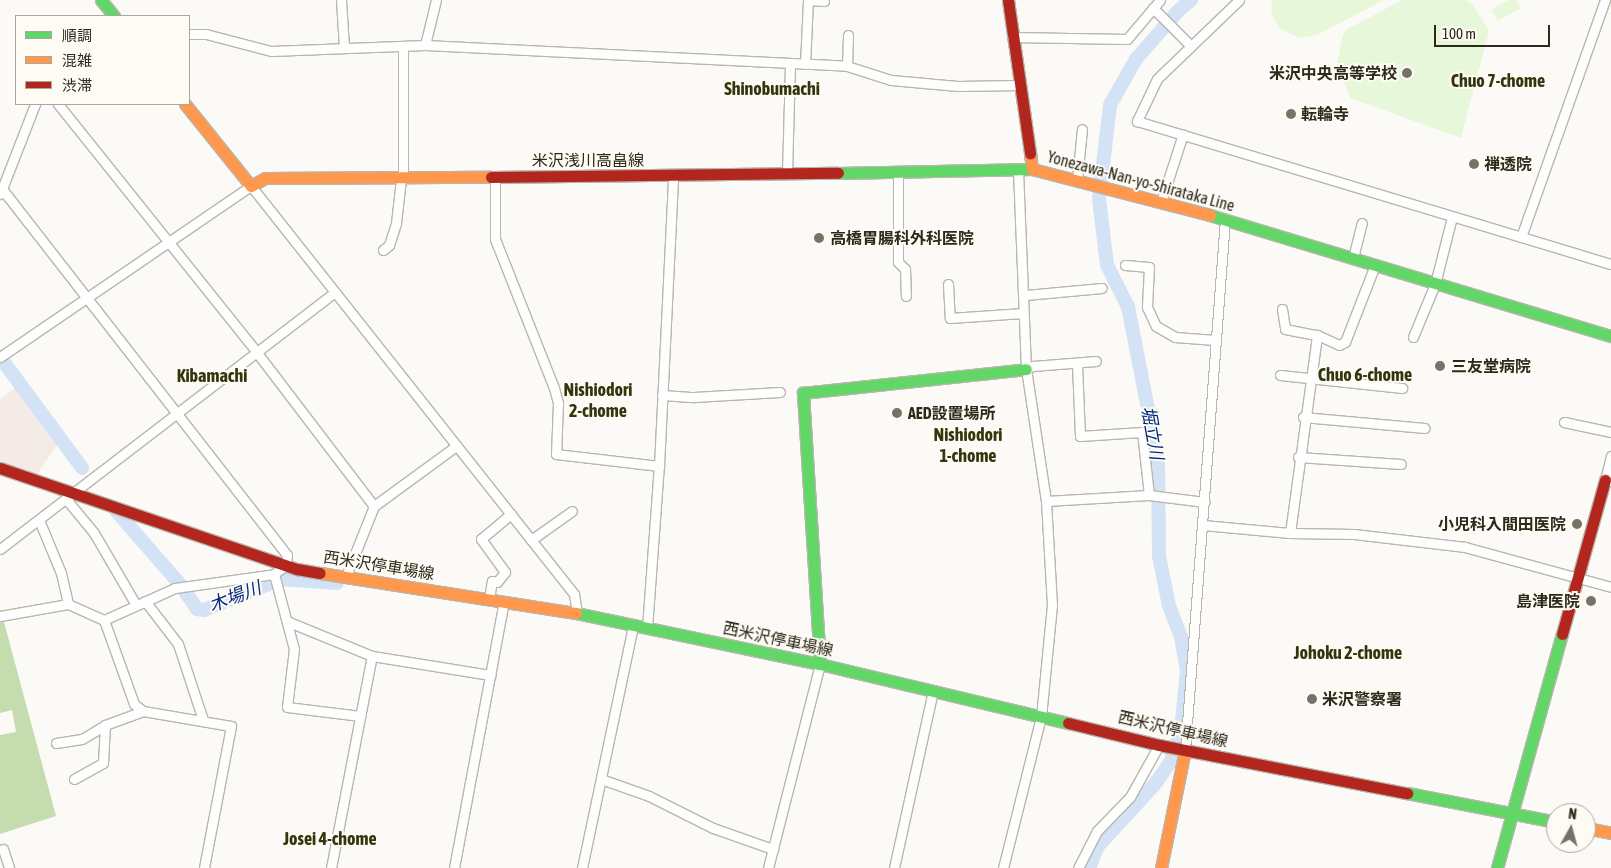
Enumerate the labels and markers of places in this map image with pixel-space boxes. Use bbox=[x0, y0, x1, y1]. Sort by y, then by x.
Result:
place label: 米沢中央高等学校 bbox=[1269, 63, 1397, 83]
marker: 米沢中央高等学校 bbox=[1401, 67, 1413, 79]
place label: 転輪寺 bbox=[1301, 104, 1349, 124]
marker: 転輪寺 bbox=[1285, 108, 1297, 120]
place label: 禅透院 bbox=[1484, 154, 1532, 174]
marker: 禅透院 bbox=[1468, 158, 1480, 170]
place label: 高橋胃腸科外科医院 bbox=[830, 228, 974, 248]
marker: 高橋胃腸科外科医院 bbox=[812, 231, 826, 245]
place label: 三友堂病院 bbox=[1451, 356, 1531, 376]
marker: 三友堂病院 bbox=[1433, 359, 1447, 373]
place label: AED設置場所 bbox=[908, 403, 996, 423]
marker: AED設置場所 bbox=[890, 406, 904, 420]
place label: 小児科入間田医院 bbox=[1438, 514, 1566, 534]
marker: 小児科入間田医院 bbox=[1570, 517, 1584, 531]
place label: 島津医院 bbox=[1516, 591, 1580, 611]
marker: 島津医院 bbox=[1584, 594, 1598, 608]
place label: 米沢警察署 bbox=[1322, 689, 1402, 709]
marker: 米沢警察署 bbox=[1306, 693, 1318, 705]

